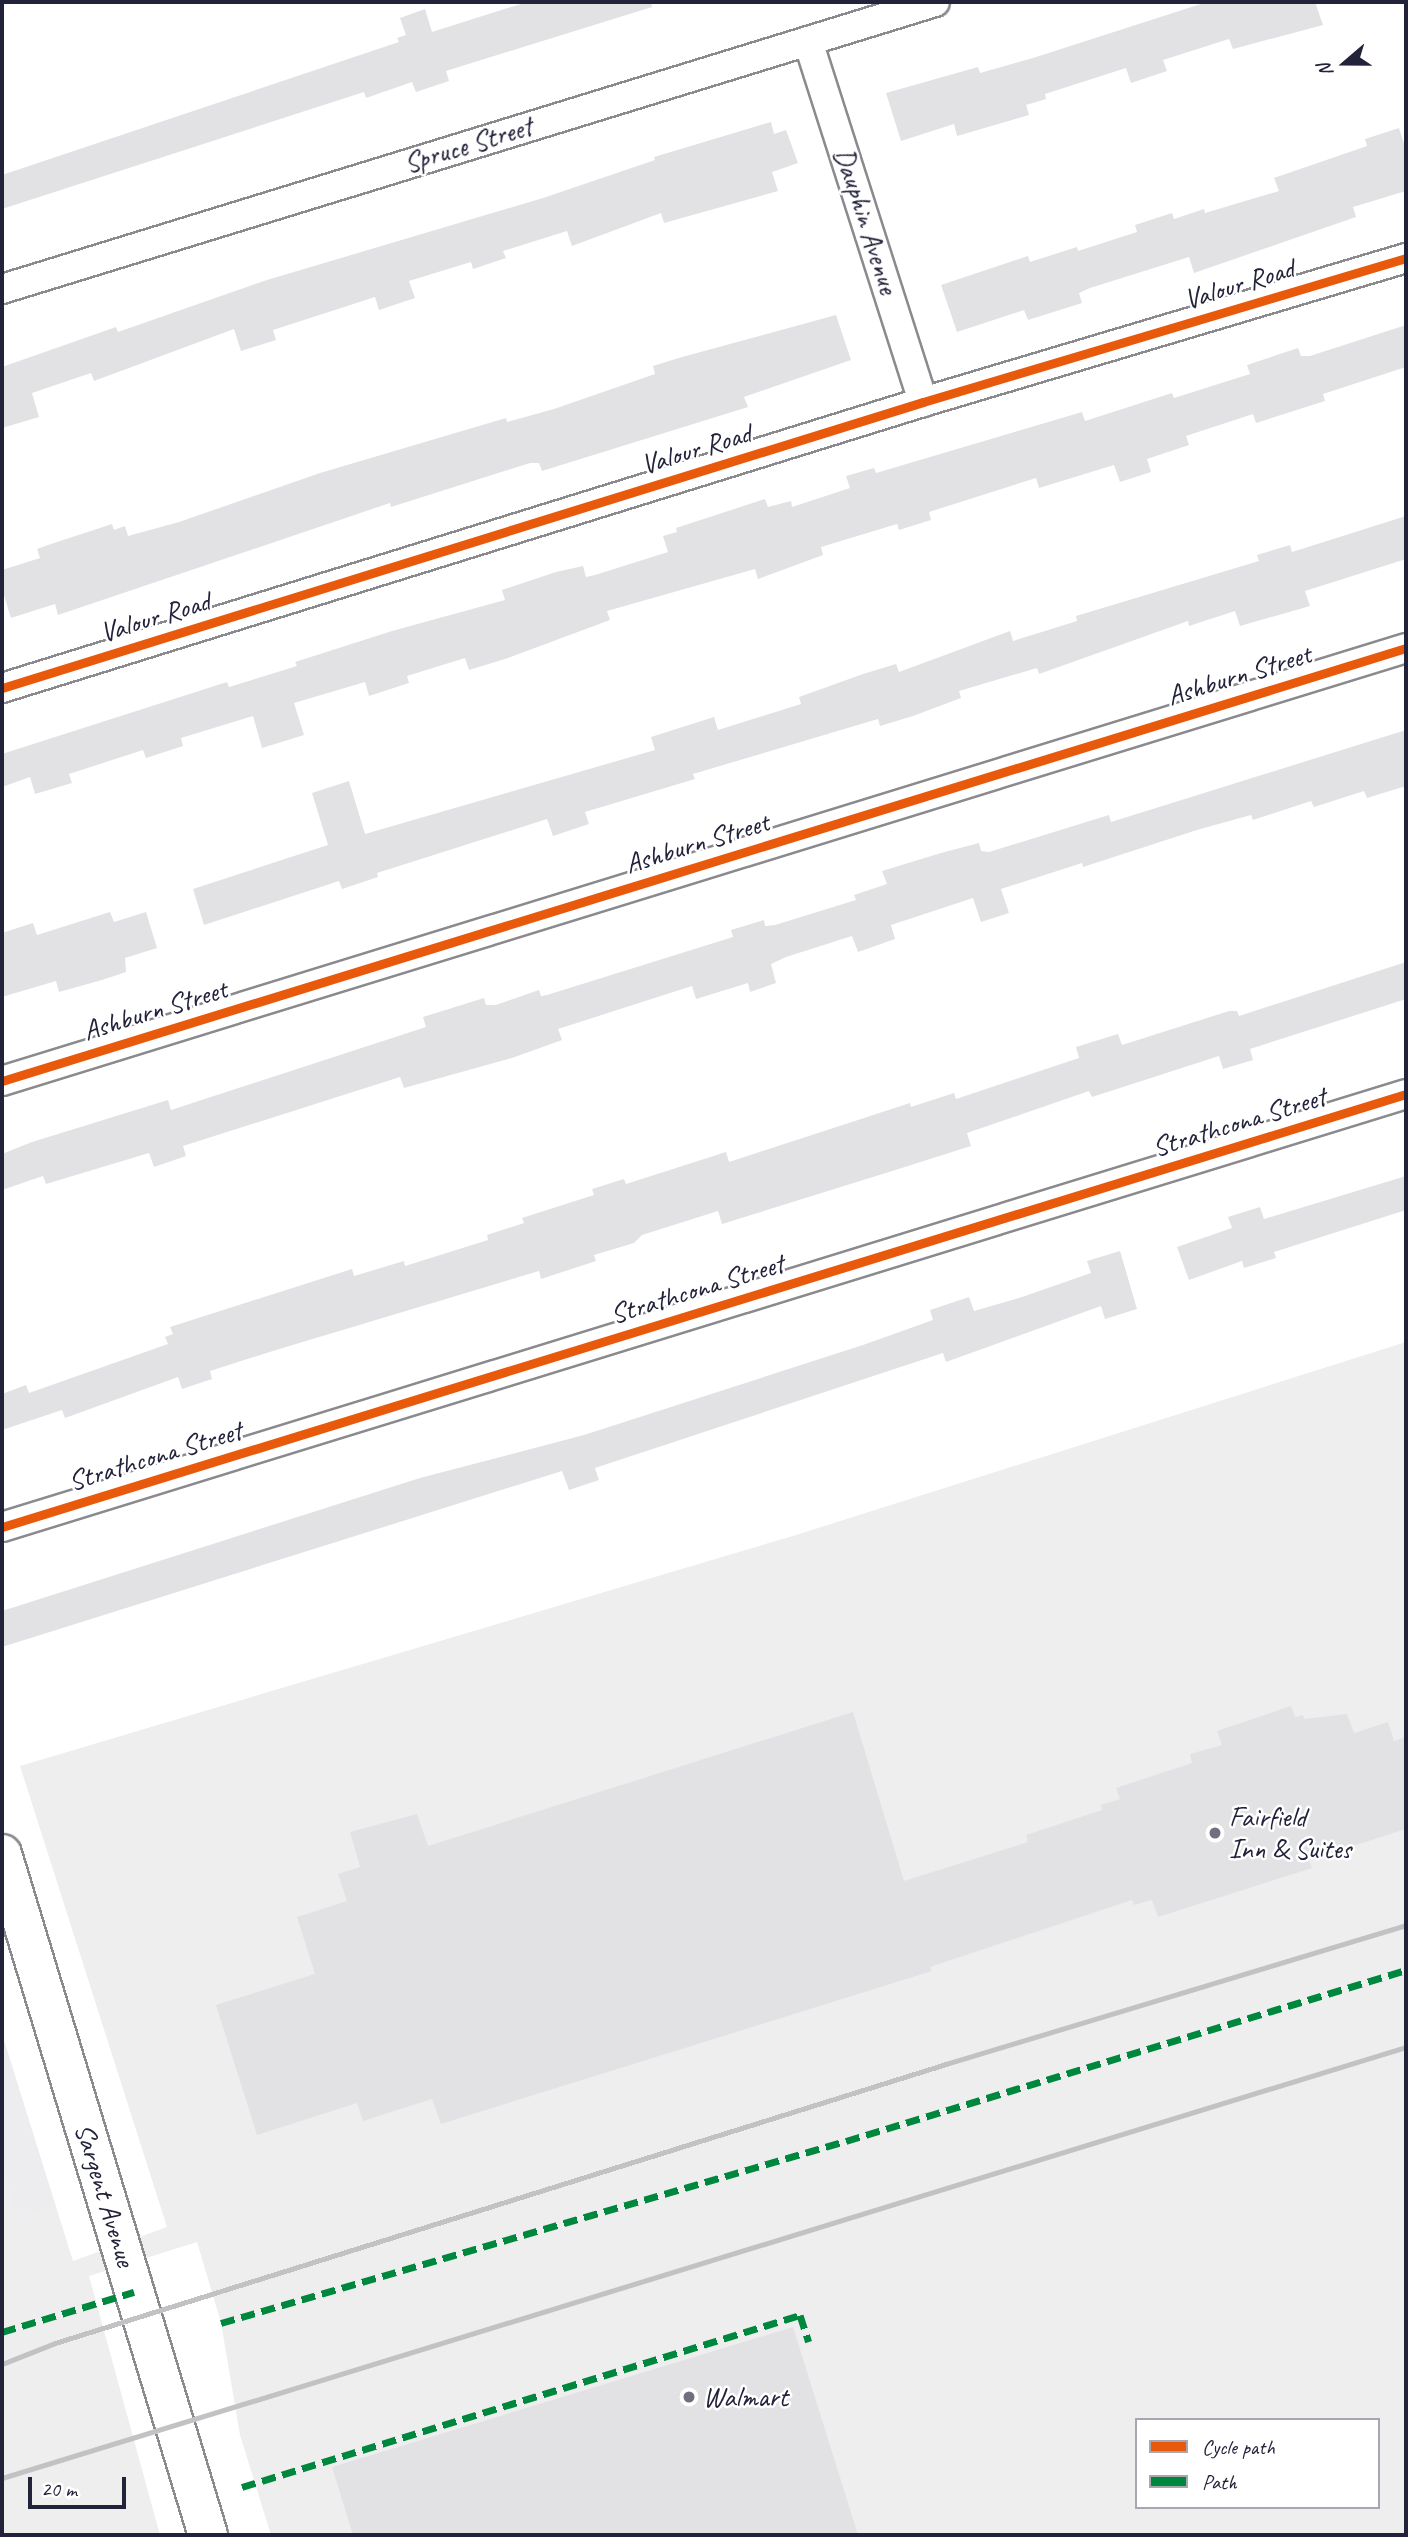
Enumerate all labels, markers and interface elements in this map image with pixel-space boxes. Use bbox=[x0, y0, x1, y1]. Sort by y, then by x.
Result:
north arrow bbox=[1310, 28, 1380, 98]
text: N bbox=[1312, 61, 1339, 80]
street label: Spruce Street bbox=[400, 110, 536, 180]
street label: Dauphin Avenue bbox=[827, 144, 905, 298]
street label: Valour Road bbox=[1180, 251, 1298, 317]
street label: Valour Road bbox=[637, 416, 755, 482]
street label: Valour Road bbox=[96, 584, 214, 650]
street label: Ashburn Street bbox=[1163, 637, 1315, 713]
street label: Ashburn Street bbox=[621, 805, 773, 881]
street label: Ashburn Street bbox=[79, 972, 231, 1048]
street label: Strathcona Street bbox=[1148, 1080, 1330, 1164]
street label: Strathcona Street bbox=[606, 1247, 788, 1331]
street label: Strathcona Street bbox=[64, 1414, 246, 1498]
place label: Fairfield Inn & Suites bbox=[1229, 1800, 1351, 1866]
marker: Fairfield Inn & Suites bbox=[1207, 1825, 1223, 1841]
street label: Sargent Avenue bbox=[67, 2119, 143, 2271]
place label: Walmart bbox=[703, 2380, 788, 2414]
marker: Walmart bbox=[681, 2389, 697, 2405]
legend bbox=[1135, 2418, 1380, 2509]
text: Cycle path bbox=[1202, 2434, 1275, 2460]
scale bar bbox=[32, 2464, 130, 2508]
text: Path bbox=[1202, 2469, 1237, 2495]
text: 20 m bbox=[41, 2476, 77, 2502]

